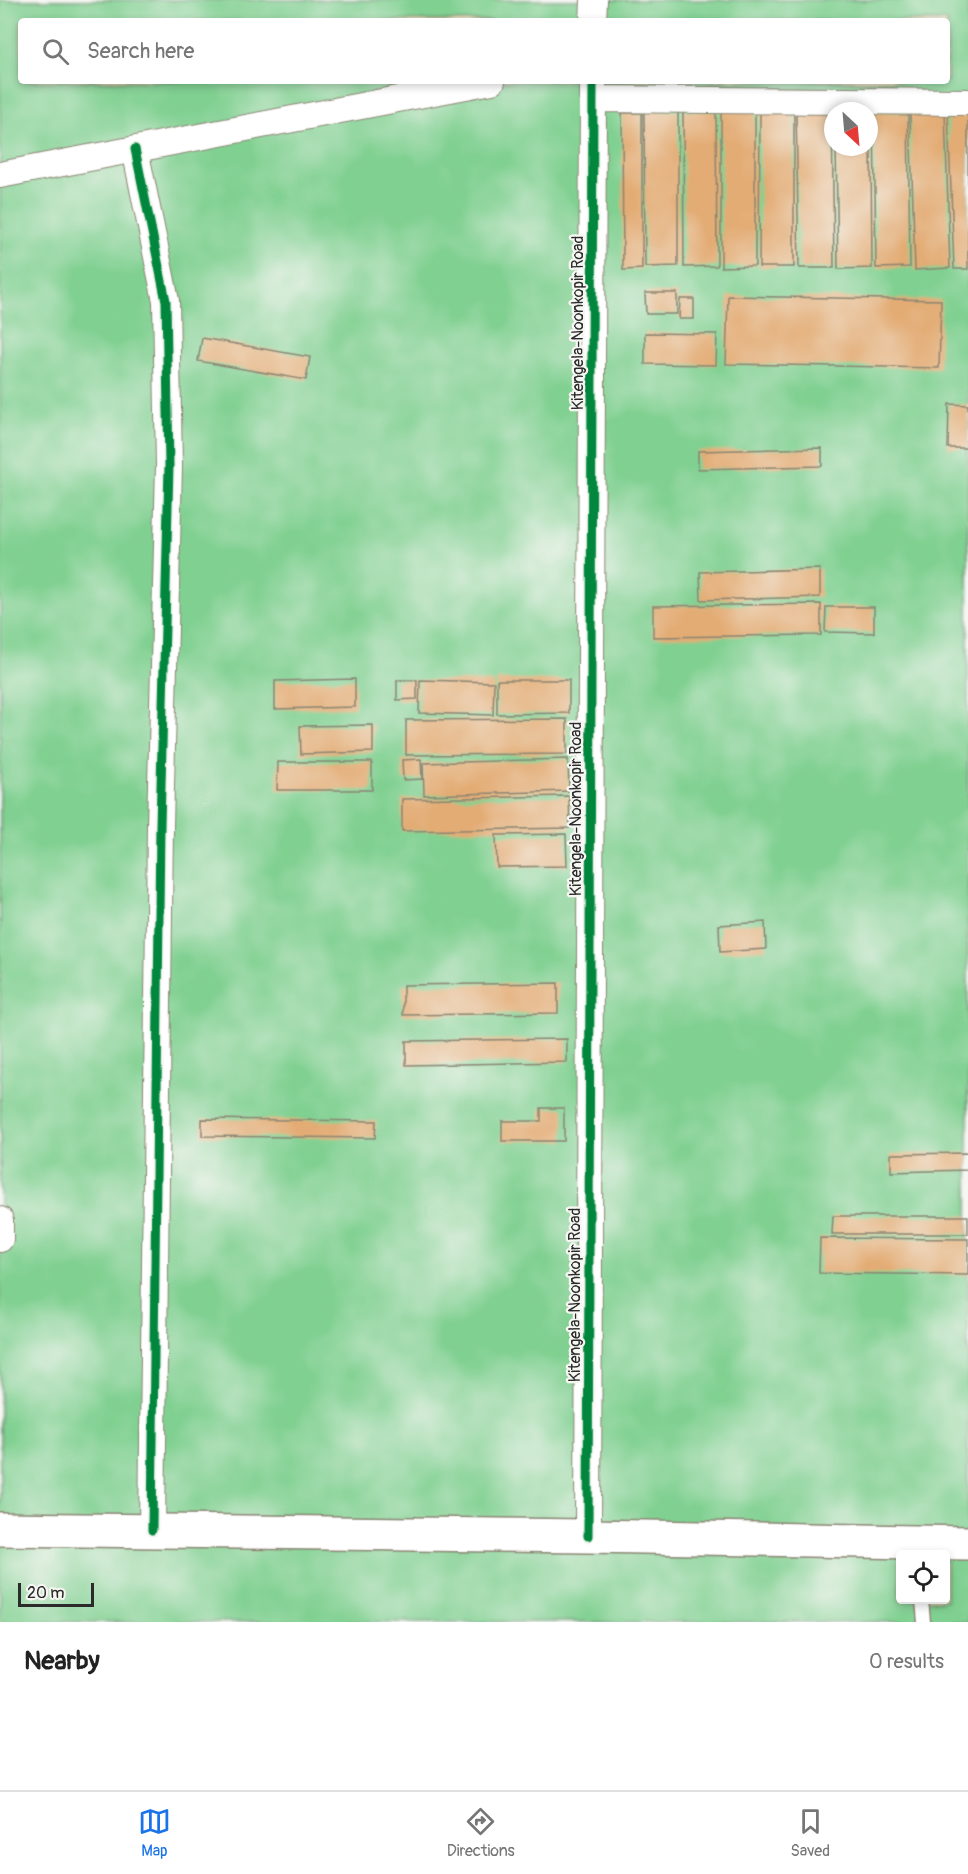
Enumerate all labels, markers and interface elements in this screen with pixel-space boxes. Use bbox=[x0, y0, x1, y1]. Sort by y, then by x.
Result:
search box bbox=[18, 18, 950, 84]
icon: search bbox=[39, 35, 72, 68]
text: Search here bbox=[87, 37, 194, 65]
north arrow bbox=[824, 102, 878, 156]
street label: Kitengela-Noonkopir Road bbox=[568, 236, 588, 410]
street label: Kitengela-Noonkopir Road bbox=[566, 722, 586, 896]
street label: Kitengela-Noonkopir Road bbox=[565, 1208, 585, 1382]
map controls bbox=[896, 1550, 950, 1604]
button: locate bbox=[896, 1550, 950, 1604]
scale bar bbox=[18, 1580, 94, 1608]
text: 20 m bbox=[27, 1583, 65, 1603]
text: Nearby bbox=[24, 1645, 100, 1677]
text: 0 results bbox=[869, 1649, 944, 1674]
tab: Map bbox=[138, 1805, 171, 1861]
tab: Directions bbox=[447, 1805, 515, 1861]
tab: Saved bbox=[790, 1805, 830, 1861]

